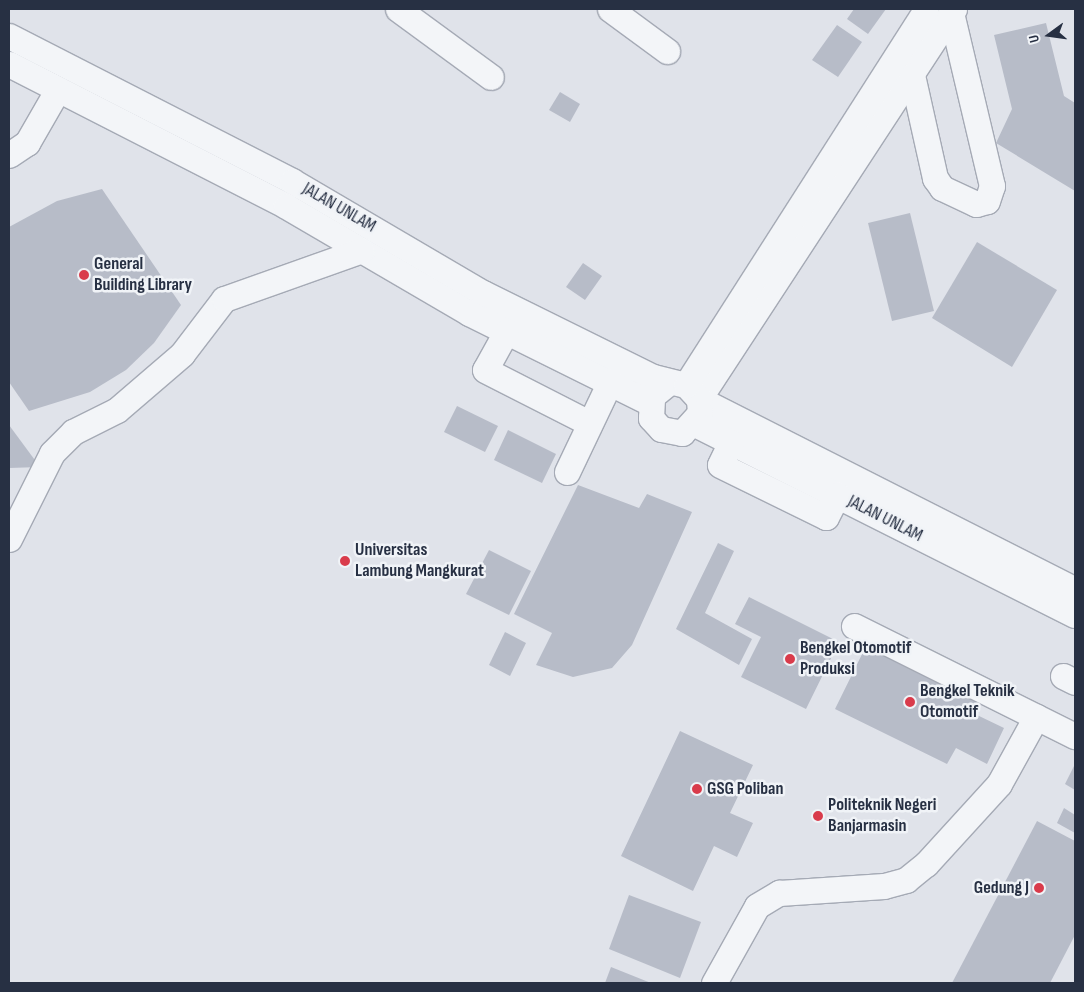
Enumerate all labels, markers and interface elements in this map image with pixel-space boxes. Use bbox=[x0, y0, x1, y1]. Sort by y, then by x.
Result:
north arrow bbox=[1024, 10, 1074, 60]
text: U bbox=[1025, 33, 1043, 44]
street label: JALAN UNLAM bbox=[298, 178, 380, 238]
place label: General Building Library bbox=[94, 254, 192, 296]
marker: General Building Library bbox=[78, 269, 90, 281]
street label: JALAN UNLAM bbox=[844, 491, 926, 547]
place label: Universitas Lambung Mangkurat bbox=[355, 540, 484, 582]
marker: Universitas Lambung Mangkurat bbox=[339, 555, 351, 567]
place label: Bengkel Otomotif Produksi bbox=[800, 638, 911, 681]
marker: Bengkel Otomotif Produksi bbox=[784, 653, 796, 665]
place label: Bengkel Teknik Otomotif bbox=[920, 681, 1015, 724]
marker: Bengkel Teknik Otomotif bbox=[904, 696, 916, 708]
place label: GSG Poliban bbox=[707, 778, 783, 800]
marker: GSG Poliban bbox=[691, 783, 703, 795]
place label: Politeknik Negeri Banjarmasin bbox=[828, 795, 936, 838]
marker: Politeknik Negeri Banjarmasin bbox=[812, 810, 824, 822]
place label: Gedung J bbox=[974, 877, 1029, 899]
marker: Gedung J bbox=[1033, 882, 1045, 894]

